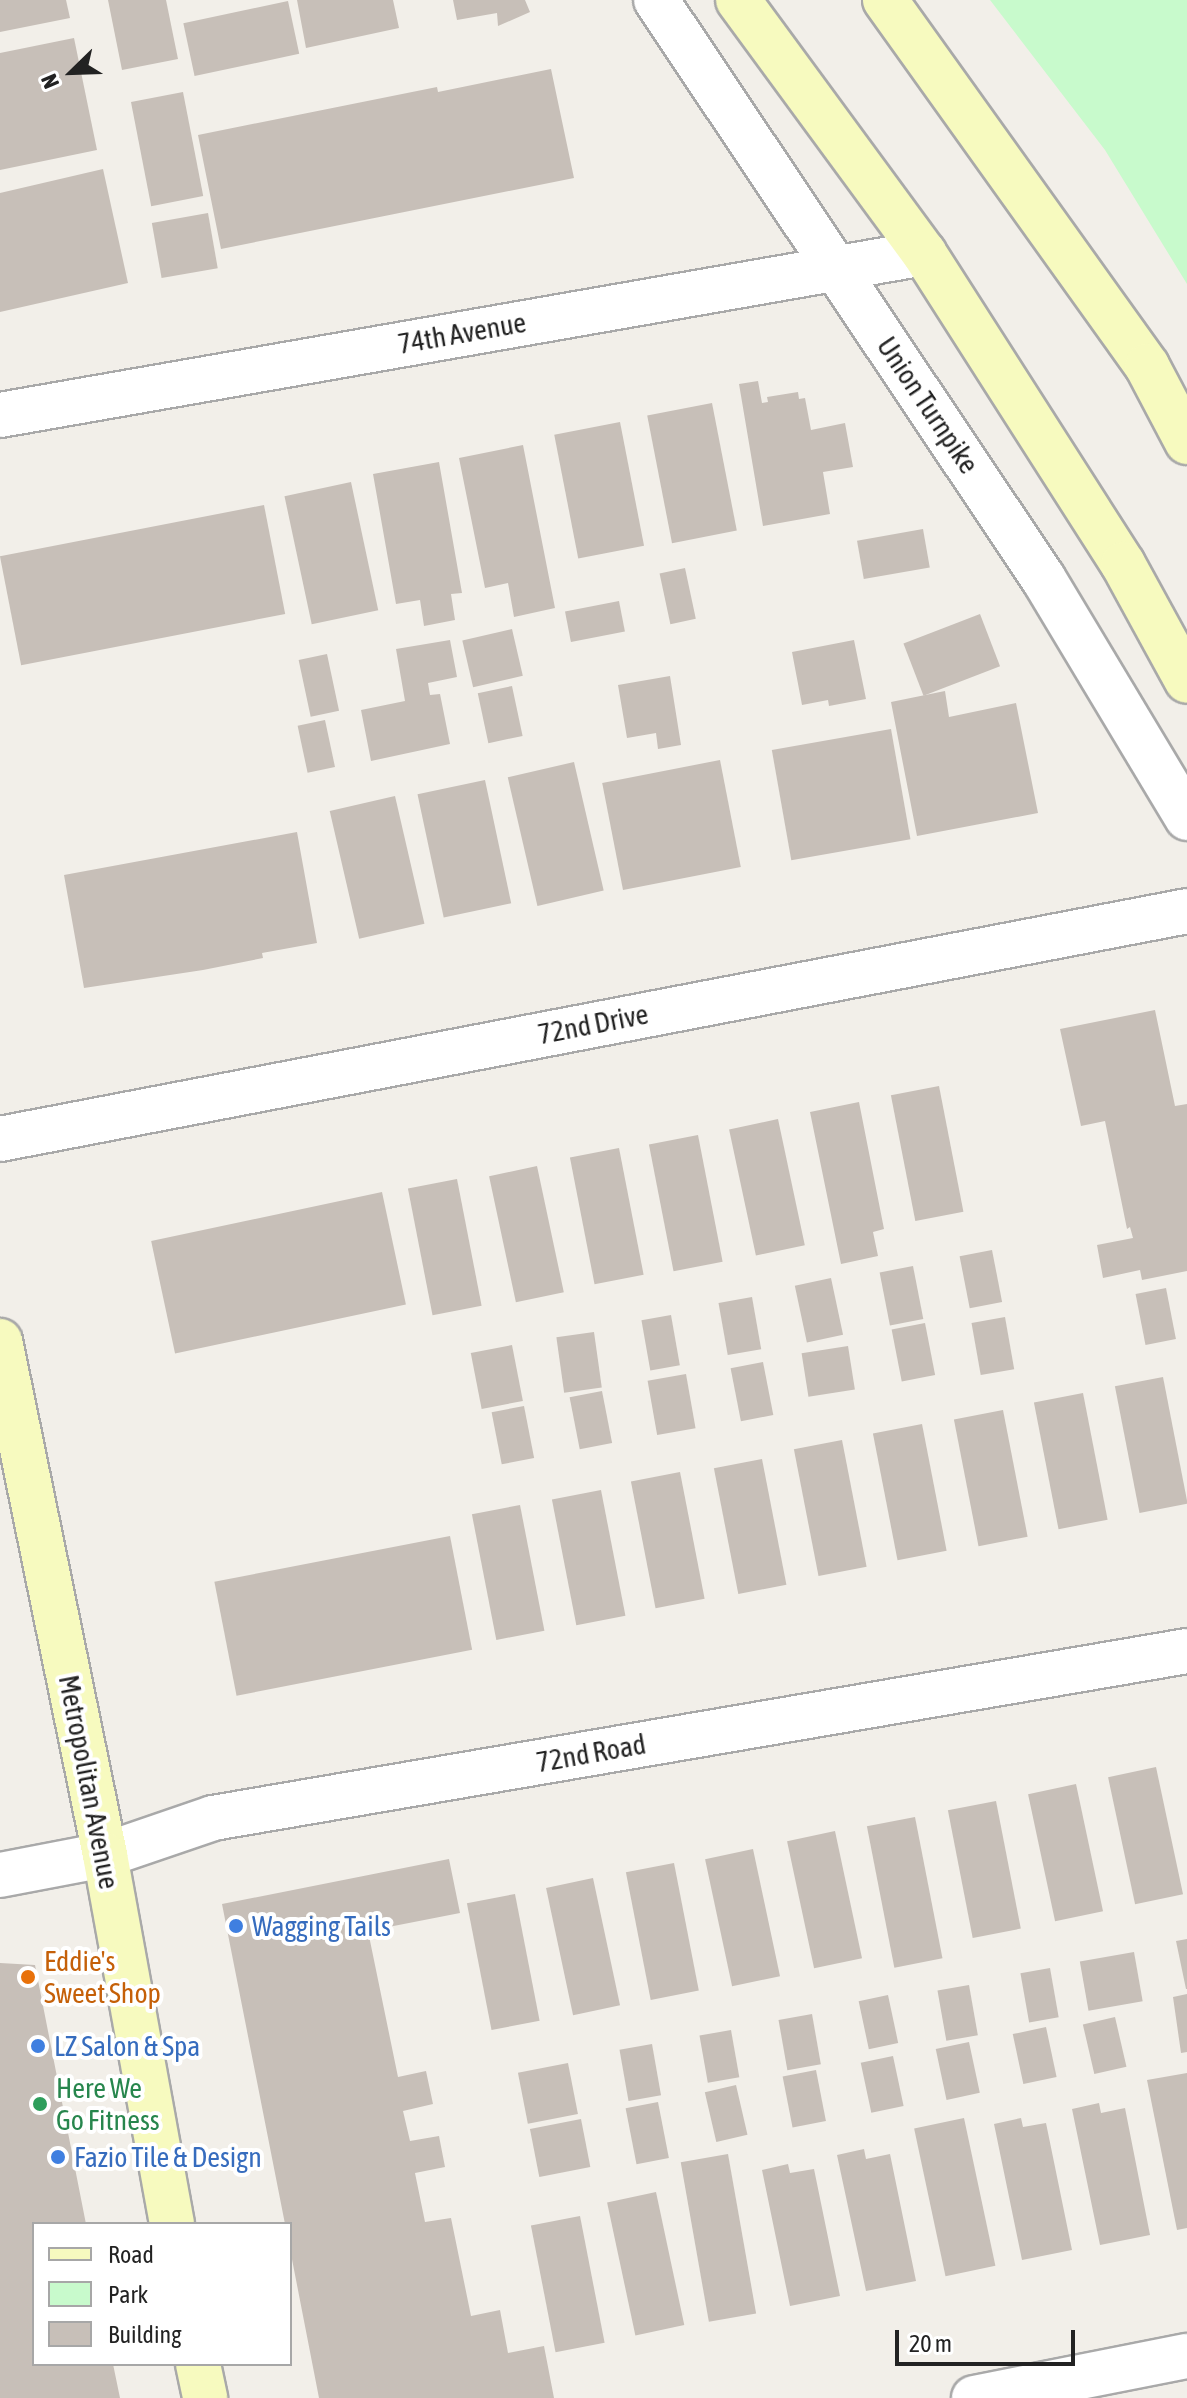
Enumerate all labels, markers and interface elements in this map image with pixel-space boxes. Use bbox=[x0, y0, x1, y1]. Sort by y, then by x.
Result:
north arrow bbox=[32, 32, 112, 112]
text: N bbox=[35, 70, 64, 92]
street label: 74th Avenue bbox=[395, 305, 529, 361]
street label: Union Turnpike bbox=[870, 330, 986, 480]
street label: 72nd Drive bbox=[535, 997, 651, 1051]
street label: Metropolitan Avenue bbox=[52, 1672, 126, 1892]
street label: 72nd Road bbox=[534, 1727, 648, 1779]
place label: Wagging Tails bbox=[252, 1909, 391, 1943]
marker: Wagging Tails bbox=[227, 1917, 245, 1935]
place label: Eddie's Sweet Shop bbox=[44, 1944, 161, 2010]
marker: Eddie's Sweet Shop bbox=[19, 1968, 37, 1986]
place label: LZ Salon & Spa bbox=[54, 2029, 200, 2063]
marker: LZ Salon & Spa bbox=[29, 2037, 47, 2055]
place label: Here We Go Fitness bbox=[56, 2071, 160, 2137]
marker: Here We Go Fitness bbox=[31, 2095, 49, 2113]
place label: Fazio Tile & Design bbox=[74, 2140, 262, 2174]
marker: Fazio Tile & Design bbox=[49, 2148, 67, 2166]
legend bbox=[32, 2222, 292, 2366]
text: Road bbox=[108, 2241, 154, 2268]
text: Park bbox=[108, 2281, 148, 2308]
scale bar bbox=[899, 2314, 1079, 2364]
text: Building bbox=[108, 2321, 181, 2348]
text: 20 m bbox=[909, 2330, 952, 2357]

